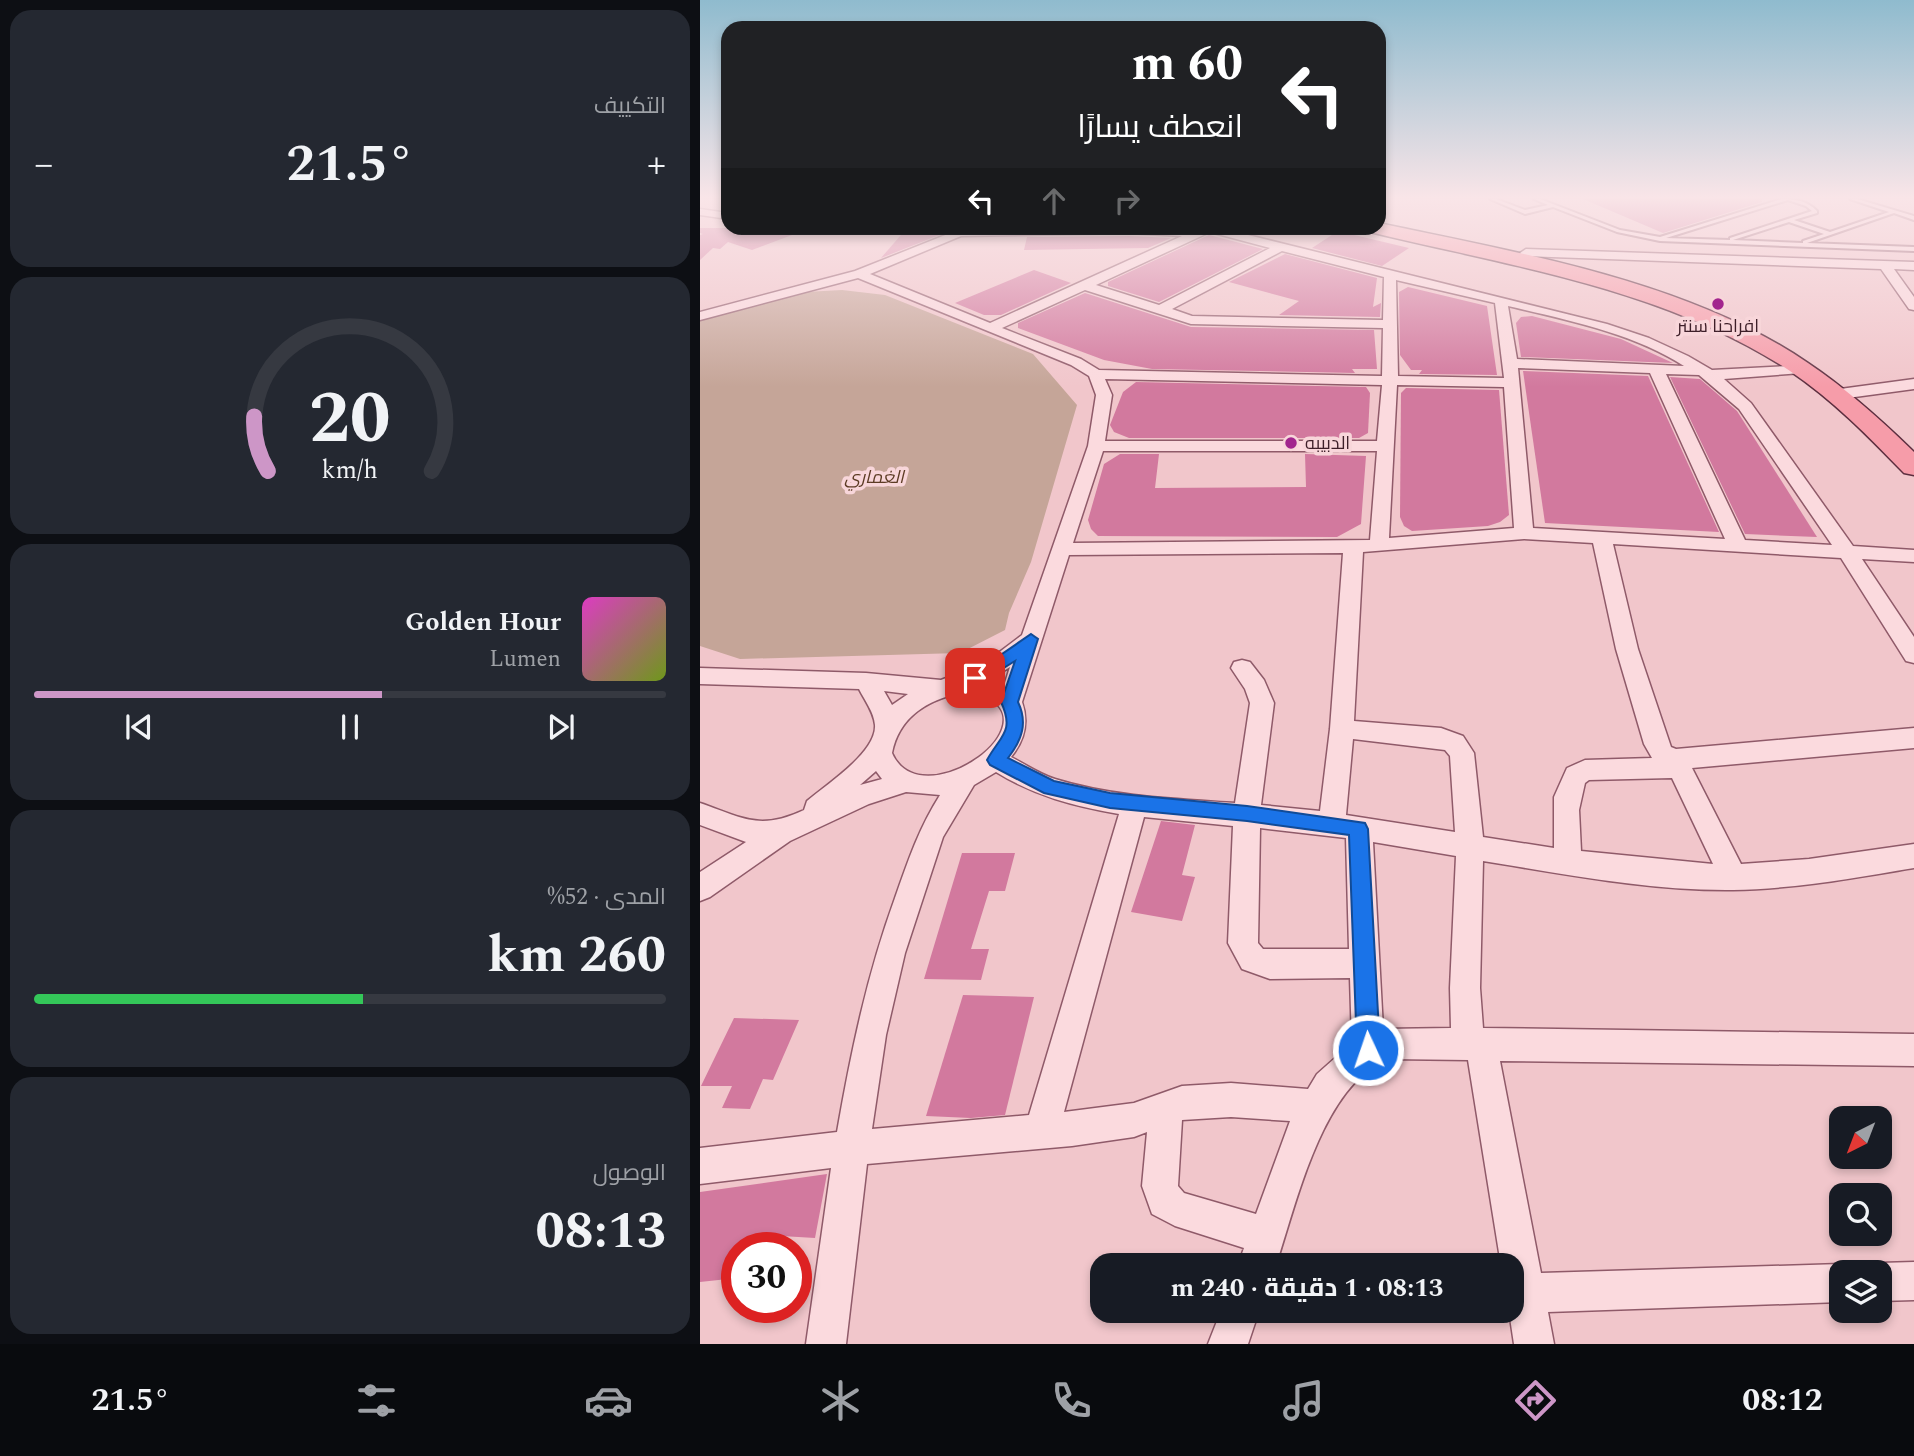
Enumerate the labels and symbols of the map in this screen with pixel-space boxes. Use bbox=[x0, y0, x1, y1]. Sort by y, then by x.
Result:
marker: افراحنا سنتر bbox=[1710, 296, 1726, 312]
place label: افراحنا سنتر bbox=[1676, 313, 1759, 340]
place label: الدبيبه bbox=[1305, 430, 1350, 457]
marker: الدبيبه bbox=[1283, 435, 1299, 451]
park label: الغماري bbox=[844, 464, 906, 491]
pin bbox=[945, 648, 1005, 708]
position arrow bbox=[1331, 1013, 1405, 1087]
north arrow bbox=[1829, 1106, 1892, 1169]
speed limit sign: 30 bbox=[721, 1232, 812, 1323]

